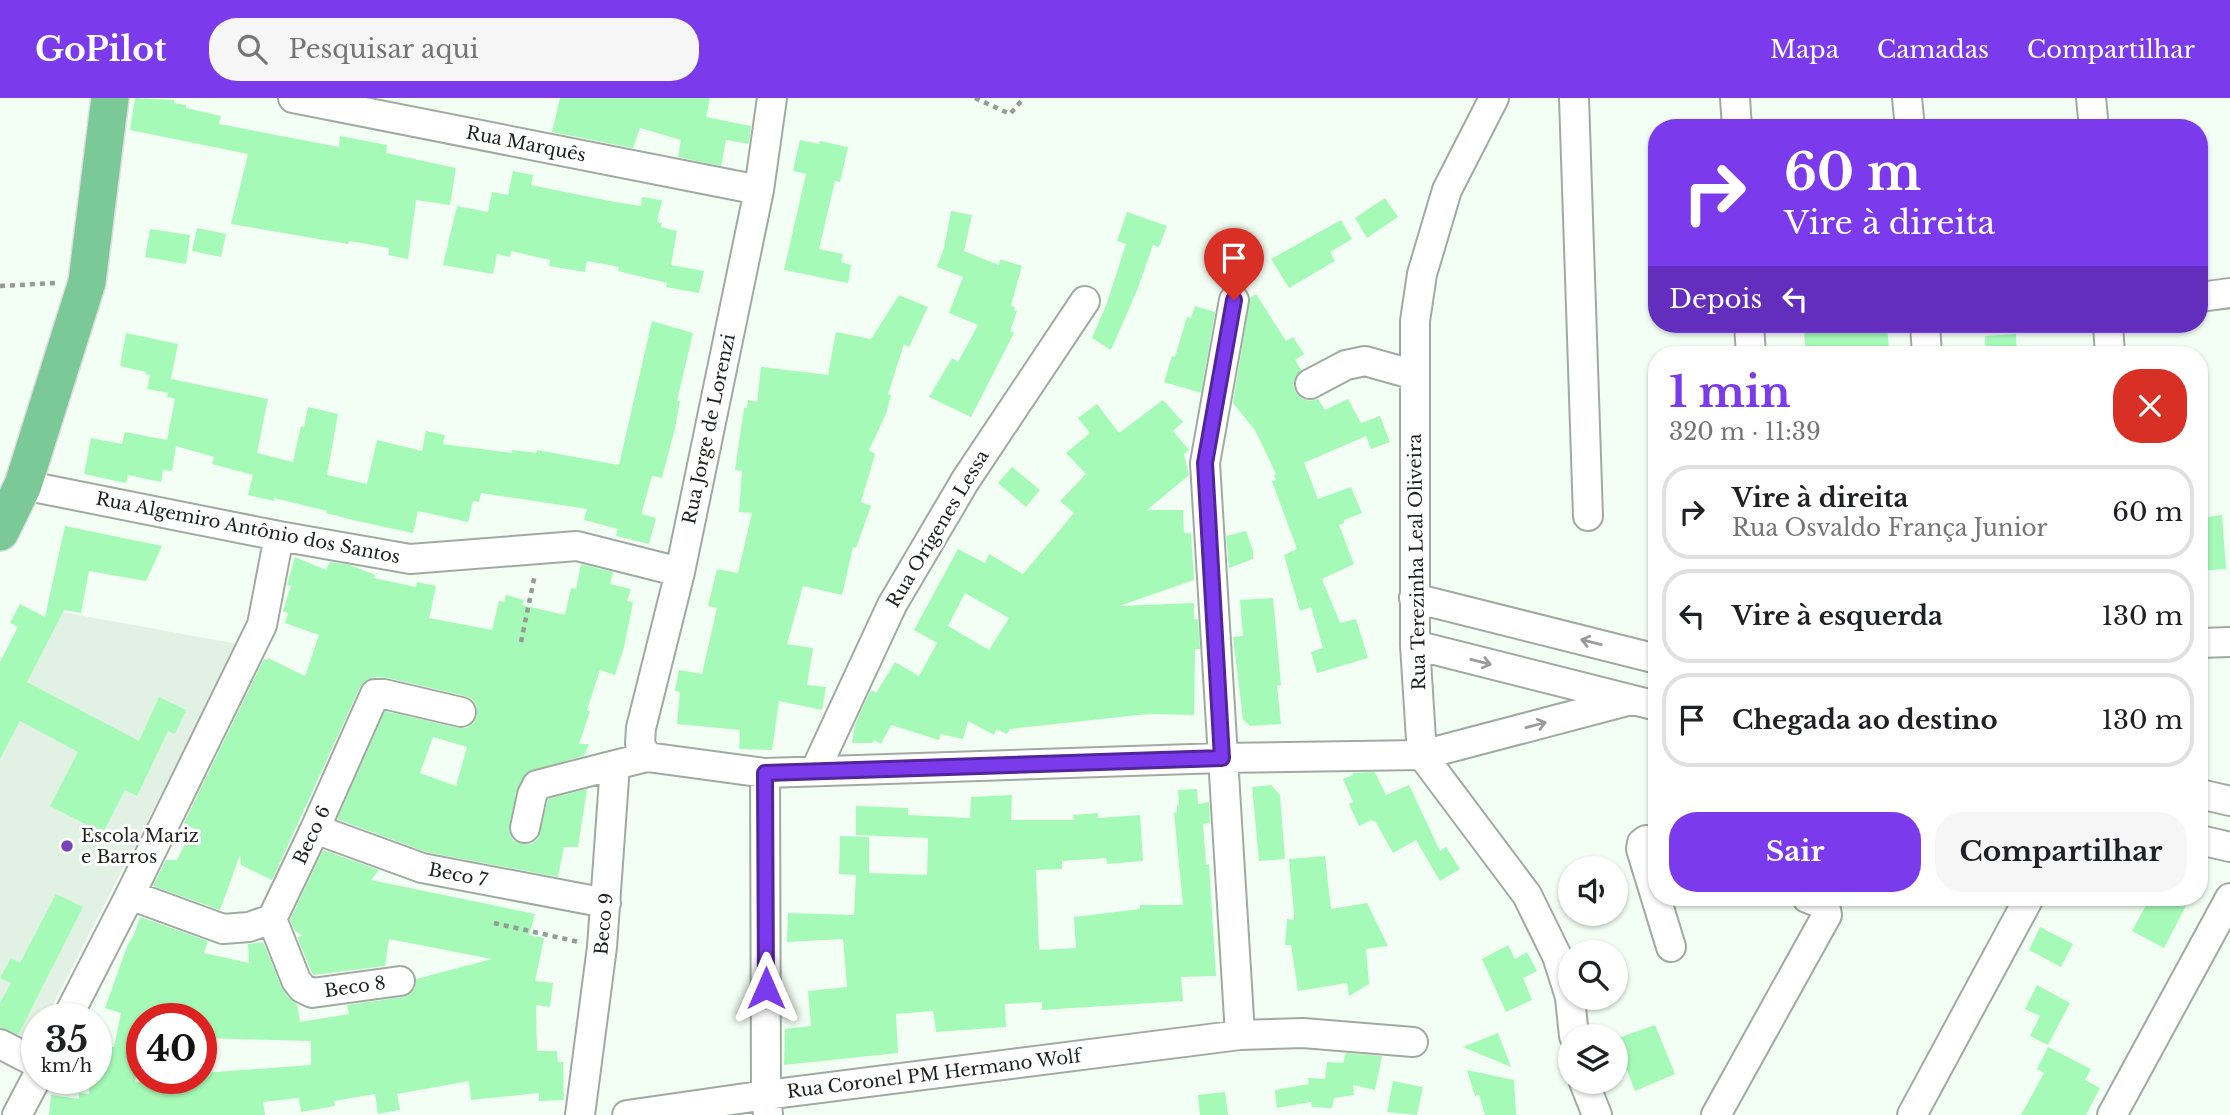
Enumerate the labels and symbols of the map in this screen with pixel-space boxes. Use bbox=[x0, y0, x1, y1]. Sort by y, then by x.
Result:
street label: Rua Marquês bbox=[464, 122, 588, 166]
pin bbox=[1204, 228, 1264, 300]
street label: Rua Jorge de Lorenzi bbox=[678, 332, 740, 526]
street label: Rua Terezinha Leal Oliveira bbox=[1404, 433, 1430, 691]
street label: Rua Orígenes Lessa bbox=[882, 446, 994, 612]
street label: Rua Algemiro Antônio dos Santos bbox=[94, 488, 402, 568]
one-way arrow bbox=[1580, 635, 1603, 648]
one-way arrow bbox=[1469, 656, 1492, 669]
one-way arrow bbox=[1524, 718, 1546, 731]
street label: Beco 6 bbox=[289, 802, 335, 868]
place label: Escola Mariz e Barros bbox=[81, 825, 199, 868]
marker: Escola Mariz e Barros bbox=[59, 838, 75, 854]
street label: Beco 7 bbox=[427, 859, 490, 892]
street label: Beco 9 bbox=[590, 892, 618, 956]
position arrow bbox=[729, 951, 803, 1025]
street label: Beco 8 bbox=[323, 972, 387, 1002]
speed limit sign: 40 bbox=[126, 1003, 217, 1094]
street label: Rua Coronel PM Hermano Wolf bbox=[786, 1045, 1085, 1103]

